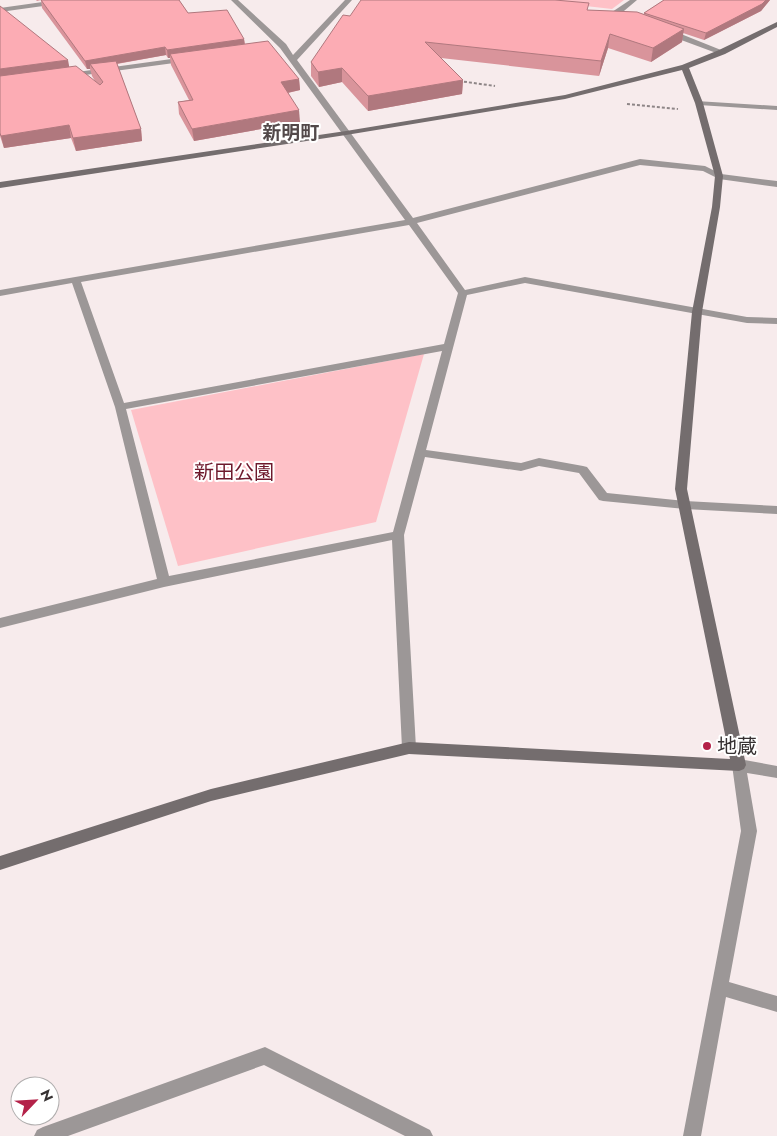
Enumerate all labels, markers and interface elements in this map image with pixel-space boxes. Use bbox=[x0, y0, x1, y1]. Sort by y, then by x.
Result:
district label: 新明町 bbox=[262, 119, 320, 146]
park label: 新田公園 bbox=[194, 458, 274, 487]
place label: 地蔵 bbox=[717, 732, 757, 761]
marker: 地蔵 bbox=[701, 740, 713, 752]
north arrow bbox=[10, 1076, 60, 1126]
text: N bbox=[35, 1086, 58, 1105]

